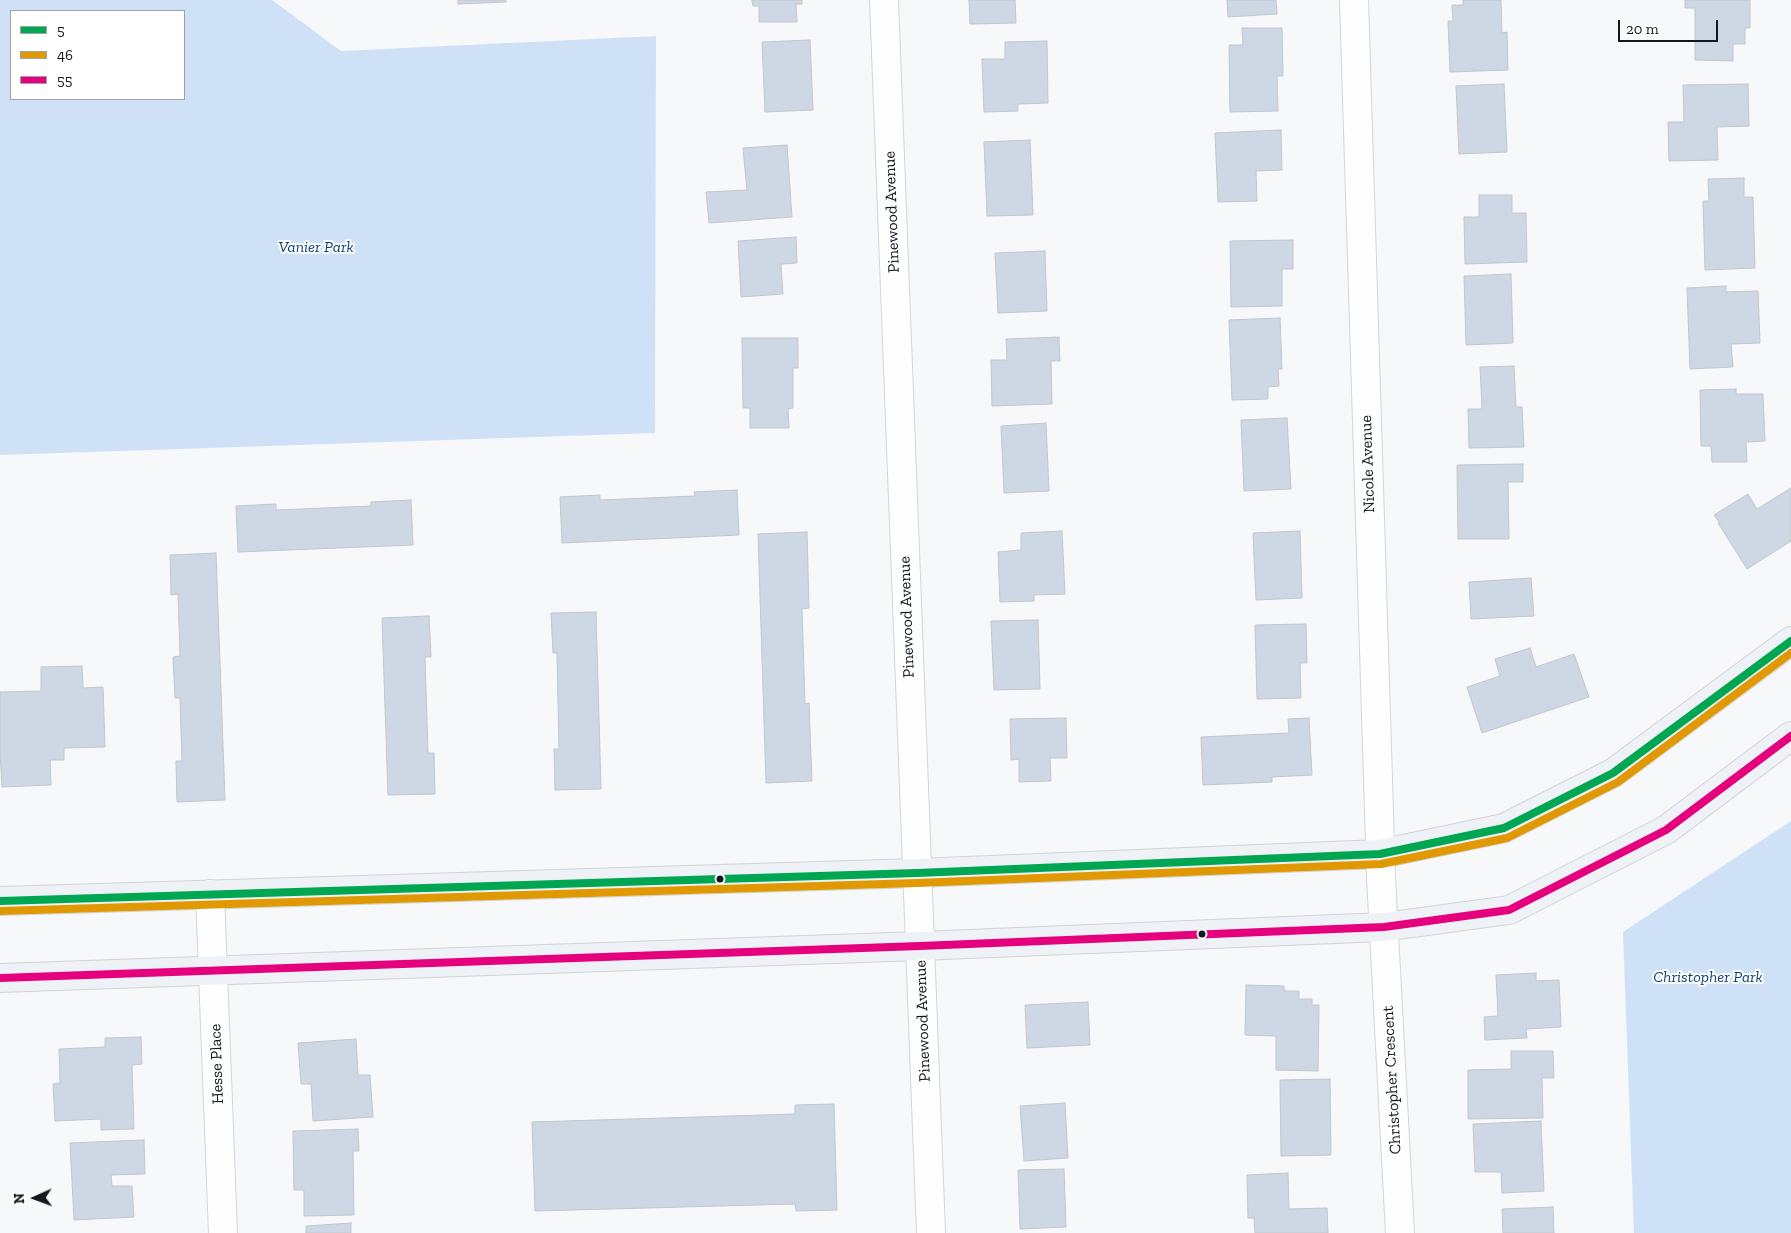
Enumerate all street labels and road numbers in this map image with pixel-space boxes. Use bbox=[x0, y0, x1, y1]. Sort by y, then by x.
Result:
street label: Pinewood Avenue bbox=[880, 151, 904, 273]
street label: Nicole Avenue bbox=[1357, 415, 1379, 513]
street label: Pinewood Avenue bbox=[895, 556, 919, 678]
street label: Pinewood Avenue bbox=[911, 960, 935, 1082]
street label: Christopher Crescent bbox=[1379, 1005, 1405, 1155]
street label: Hesse Place bbox=[206, 1023, 228, 1105]

